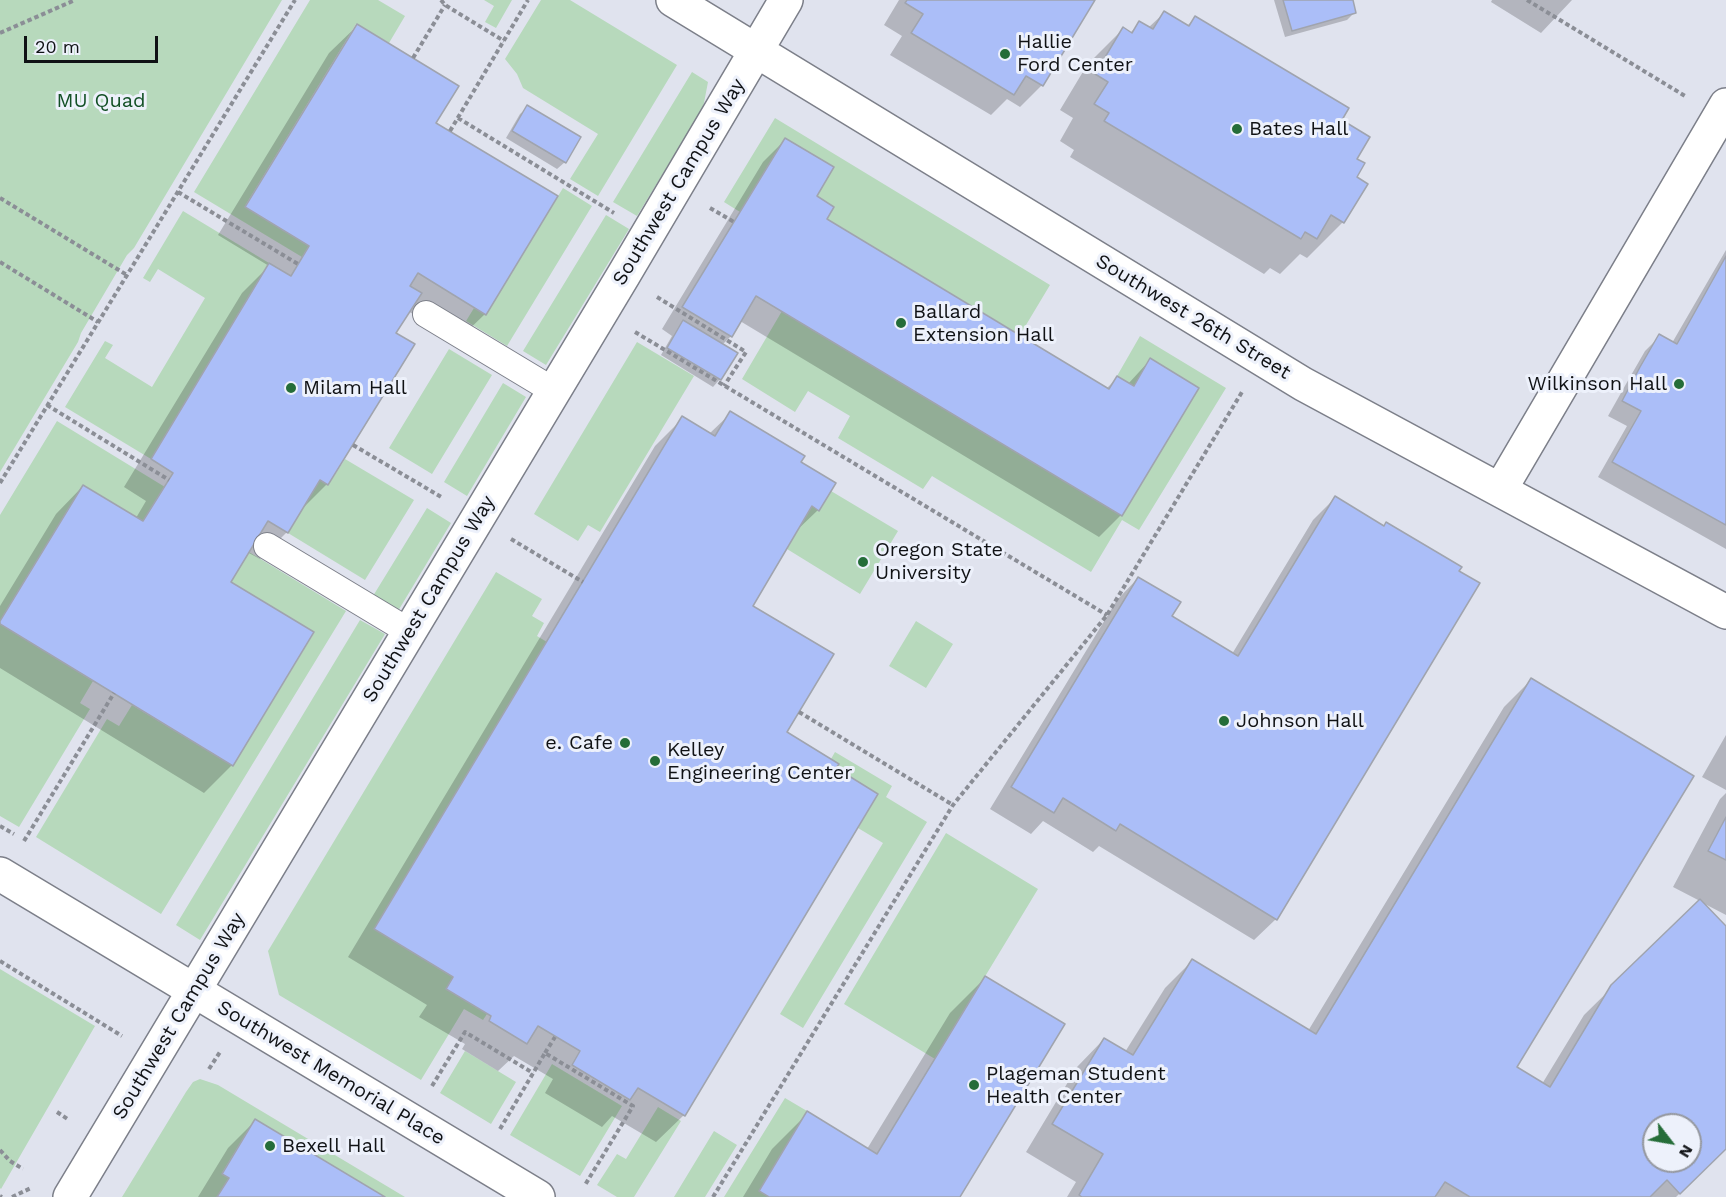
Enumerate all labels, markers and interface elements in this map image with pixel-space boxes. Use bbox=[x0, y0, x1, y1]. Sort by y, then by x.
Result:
scale bar bbox=[27, 24, 160, 62]
place label: Hallie Ford Center bbox=[1017, 30, 1133, 77]
text: 20 m bbox=[35, 36, 80, 57]
marker: Hallie Ford Center bbox=[998, 47, 1012, 61]
street label: Southwest Campus Way bbox=[608, 74, 750, 290]
park label: MU Quad bbox=[56, 89, 146, 113]
place label: Bates Hall bbox=[1249, 117, 1348, 141]
marker: Bates Hall bbox=[1230, 122, 1244, 136]
street label: Southwest 26th Street bbox=[1091, 249, 1295, 385]
place label: Ballard Extension Hall bbox=[913, 300, 1054, 347]
marker: Ballard Extension Hall bbox=[894, 316, 908, 330]
place label: Wilkinson Hall bbox=[1527, 372, 1667, 396]
place label: Milam Hall bbox=[303, 376, 407, 400]
marker: Wilkinson Hall bbox=[1672, 377, 1686, 391]
marker: Milam Hall bbox=[284, 381, 298, 395]
street label: Southwest Campus Way bbox=[358, 491, 500, 707]
place label: Oregon State University bbox=[875, 538, 1003, 585]
marker: Oregon State University bbox=[856, 555, 870, 569]
place label: Johnson Hall bbox=[1236, 709, 1364, 733]
marker: Johnson Hall bbox=[1217, 714, 1231, 728]
place label: e. Cafe bbox=[545, 731, 613, 755]
marker: e. Cafe bbox=[618, 736, 632, 750]
place label: Kelley Engineering Center bbox=[667, 738, 852, 785]
marker: Kelley Engineering Center bbox=[648, 754, 662, 768]
street label: Southwest Campus Way bbox=[108, 908, 250, 1124]
street label: Southwest Memorial Place bbox=[213, 995, 449, 1151]
place label: Plageman Student Health Center bbox=[986, 1062, 1166, 1109]
marker: Plageman Student Health Center bbox=[967, 1078, 981, 1092]
north arrow bbox=[1642, 1113, 1702, 1173]
place label: Bexell Hall bbox=[282, 1134, 385, 1158]
marker: Bexell Hall bbox=[263, 1139, 277, 1153]
text: N bbox=[1675, 1142, 1697, 1161]

